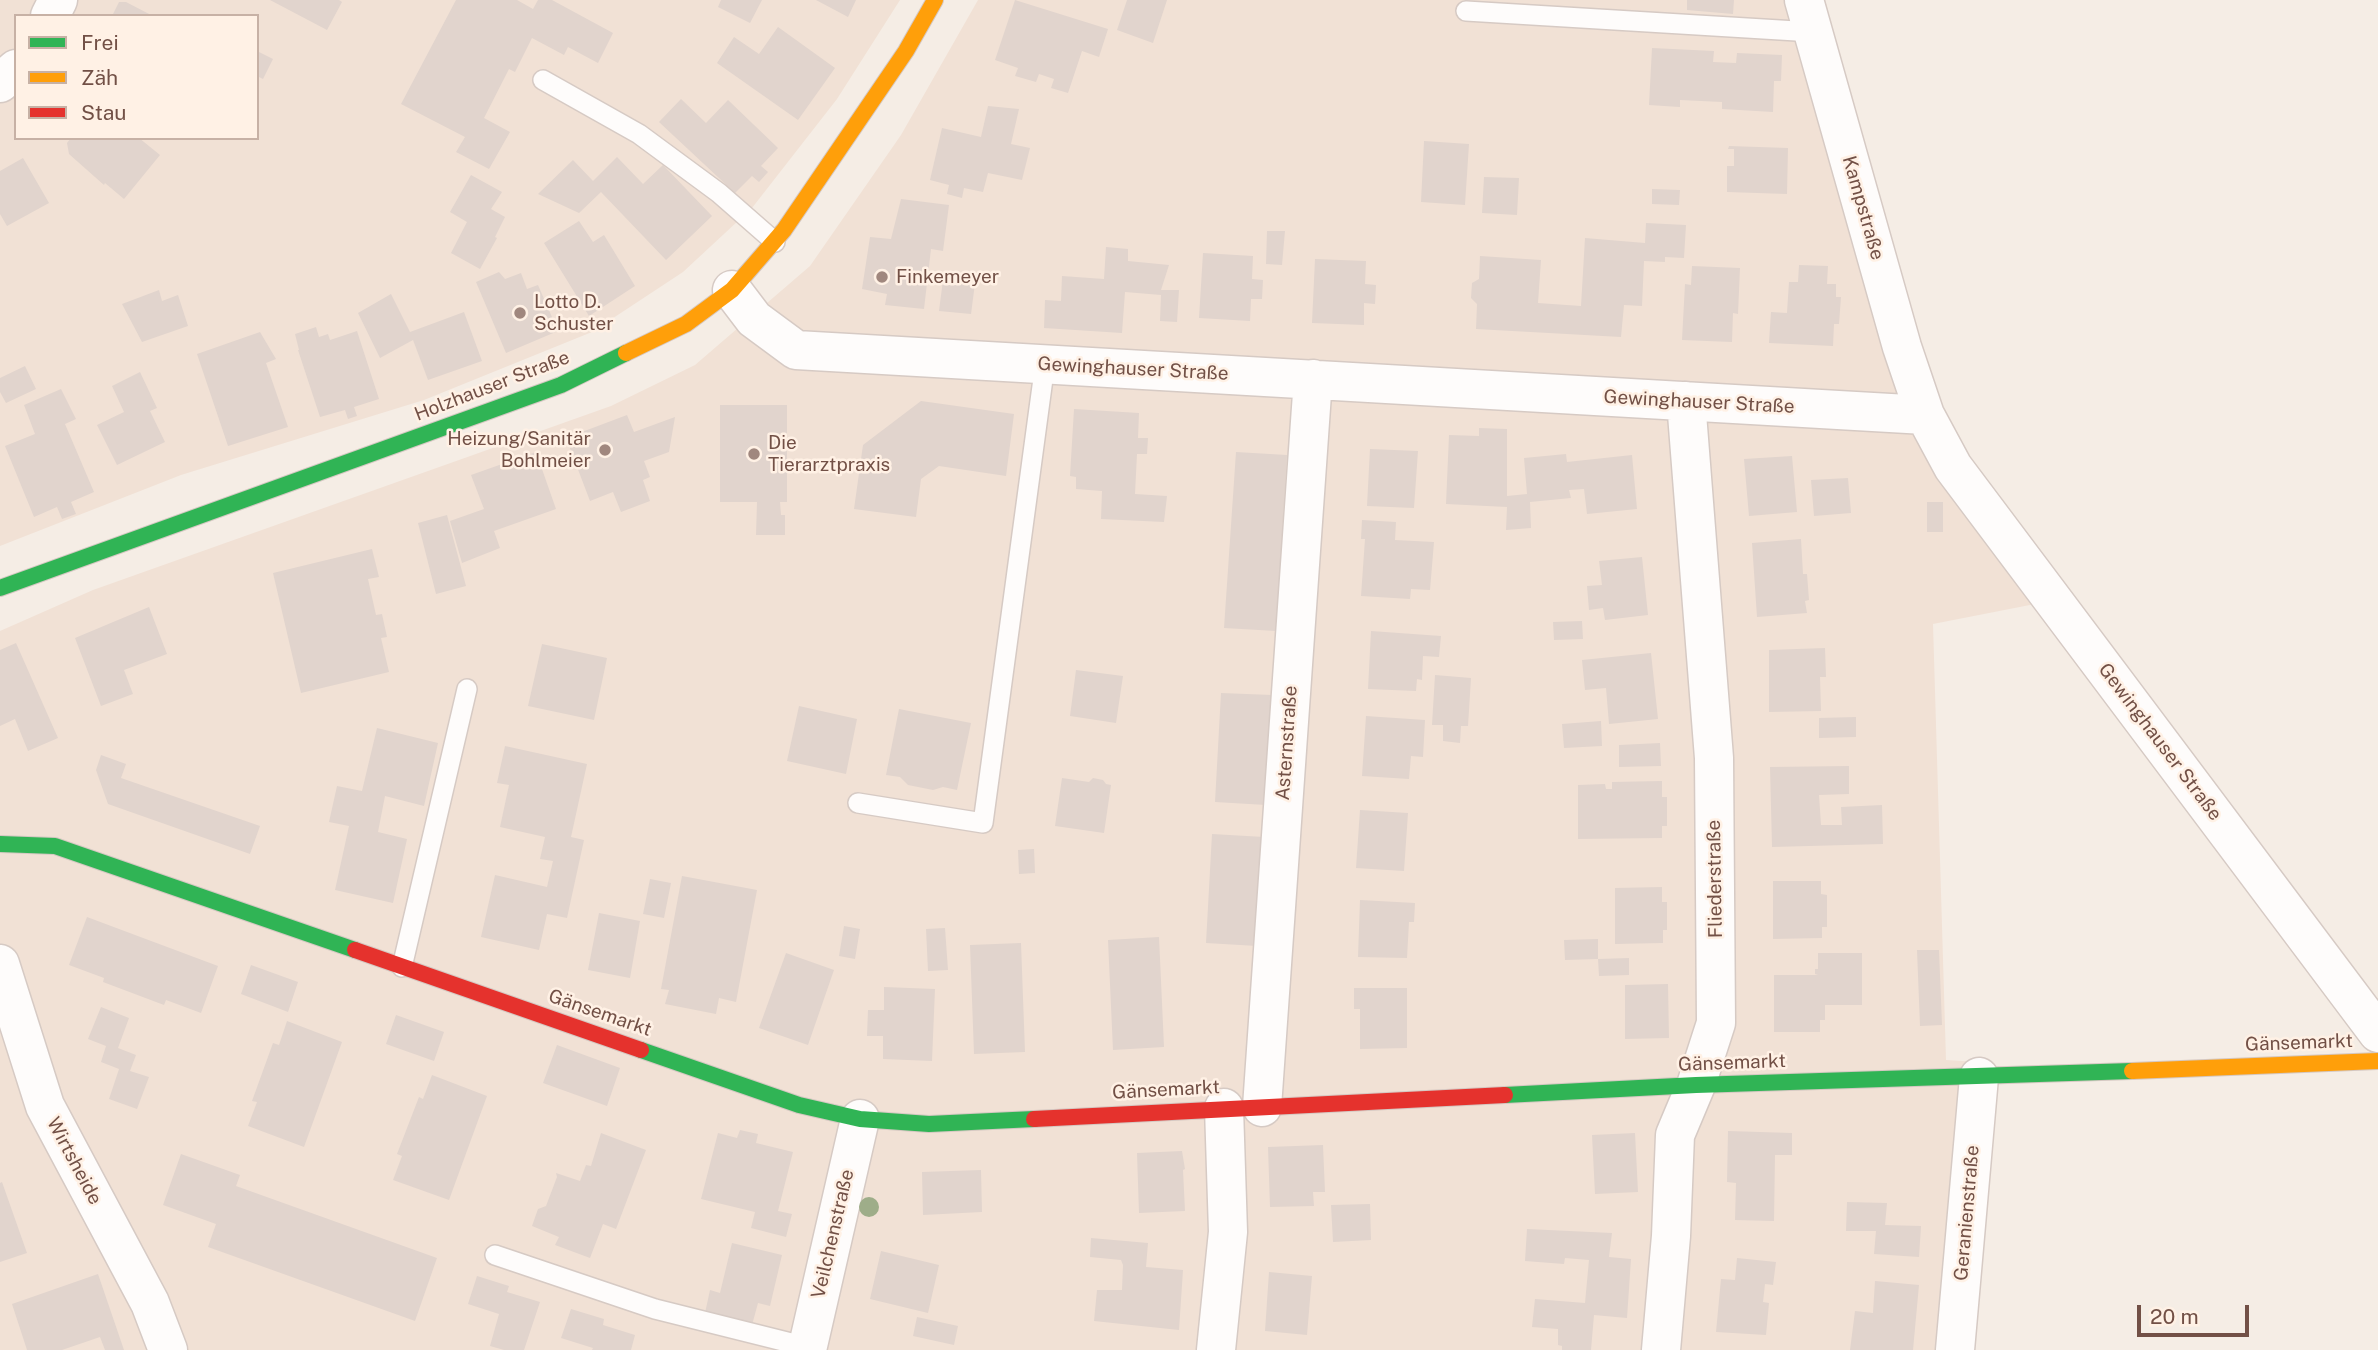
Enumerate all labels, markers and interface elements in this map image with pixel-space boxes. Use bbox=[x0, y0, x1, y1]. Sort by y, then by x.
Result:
legend bbox=[14, 14, 259, 140]
text: Frei bbox=[81, 30, 119, 55]
text: Zäh bbox=[81, 65, 118, 90]
text: Stau bbox=[81, 100, 127, 125]
street label: Kampstraße bbox=[1837, 153, 1889, 263]
place label: Finkemeyer bbox=[896, 266, 999, 288]
marker: Finkemeyer bbox=[874, 269, 890, 285]
place label: Lotto D. Schuster bbox=[534, 291, 614, 335]
marker: Lotto D. Schuster bbox=[512, 305, 528, 321]
street label: Holzhauser Straße bbox=[411, 346, 573, 426]
street label: Gewinghauser Straße bbox=[1037, 353, 1229, 385]
street label: Gewinghauser Straße bbox=[1603, 386, 1795, 418]
place label: Heizung/Sanitär Bohlmeier bbox=[447, 428, 591, 472]
place label: Die Tierarztpraxis bbox=[768, 432, 890, 476]
marker: Heizung/Sanitär Bohlmeier bbox=[597, 442, 613, 458]
marker: Die Tierarztpraxis bbox=[746, 446, 762, 462]
street label: Gewinghauser Straße bbox=[2093, 659, 2227, 825]
street label: Asternstraße bbox=[1272, 685, 1302, 801]
street label: Fliederstraße bbox=[1703, 820, 1727, 938]
street label: Gänsemarkt bbox=[545, 985, 655, 1041]
street label: Gänsemarkt bbox=[2245, 1030, 2353, 1056]
street label: Gänsemarkt bbox=[1678, 1050, 1786, 1076]
street label: Gänsemarkt bbox=[1112, 1076, 1220, 1104]
street label: Wirtsheide bbox=[41, 1113, 107, 1209]
street label: Geranienstraße bbox=[1950, 1144, 1984, 1282]
street label: Veilchenstraße bbox=[807, 1167, 859, 1301]
scale bar bbox=[2140, 1290, 2252, 1334]
text: 20 m bbox=[2150, 1304, 2199, 1329]

